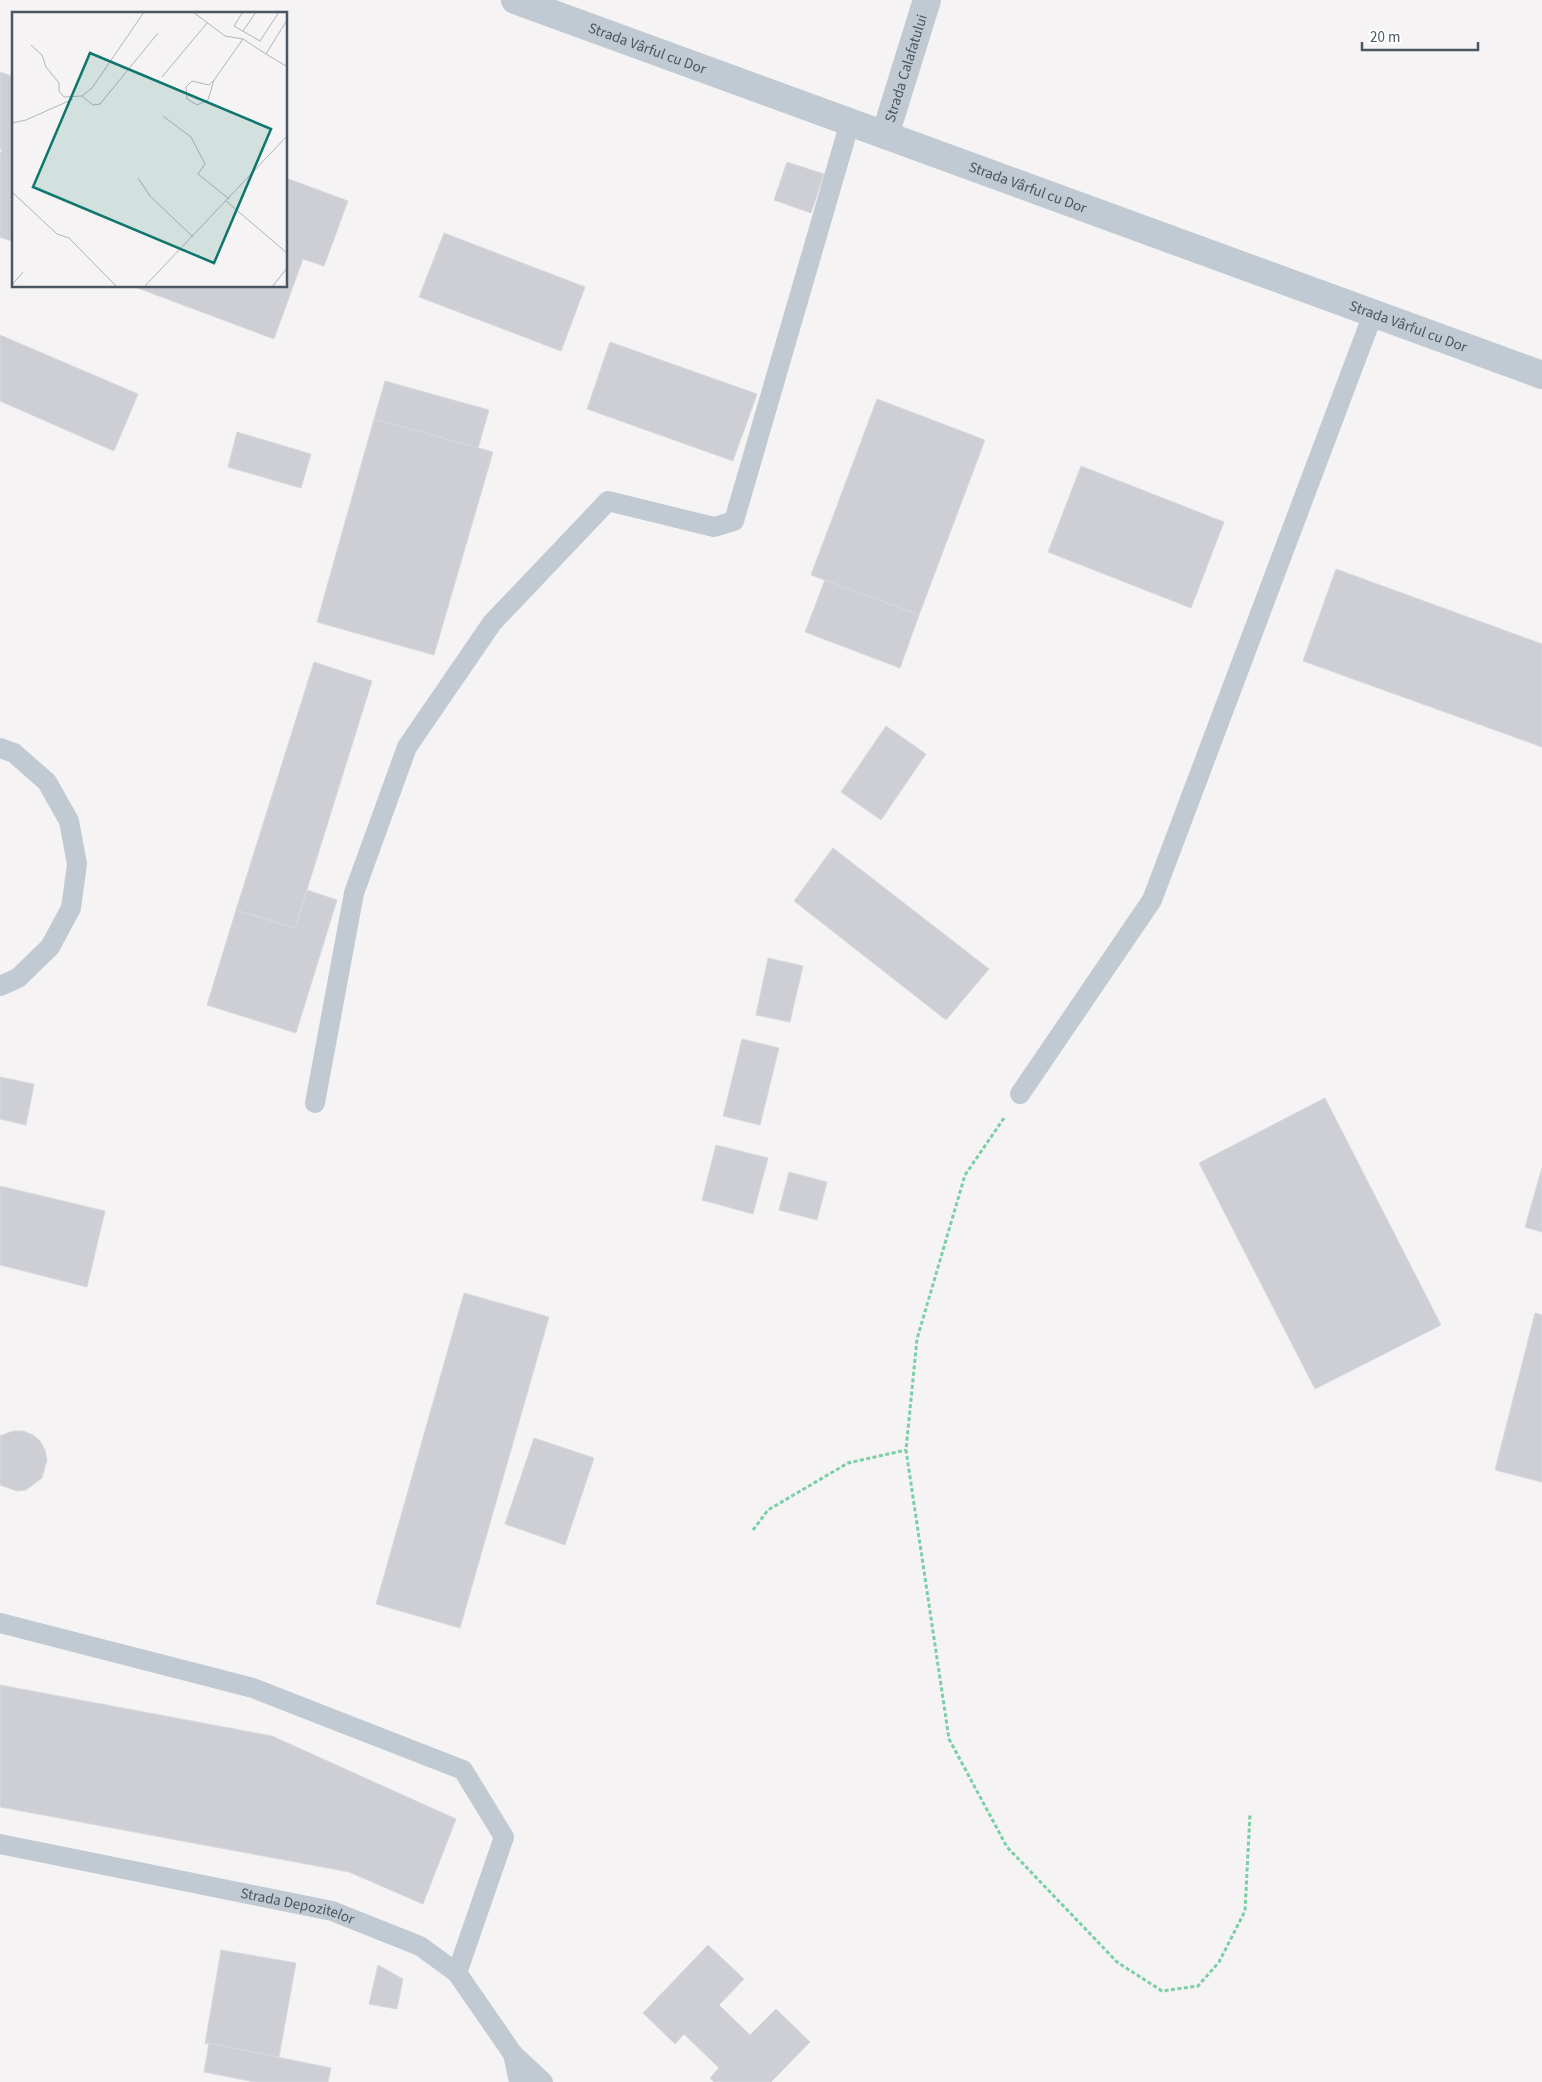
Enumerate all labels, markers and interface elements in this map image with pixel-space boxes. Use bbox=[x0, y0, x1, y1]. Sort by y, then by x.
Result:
inset map bbox=[12, 12, 288, 288]
street label: Strada Calafatului bbox=[880, 12, 933, 125]
street label: Strada Vârful cu Dor bbox=[585, 18, 710, 80]
scale bar bbox=[1362, 20, 1478, 52]
text: 20 m bbox=[1370, 27, 1400, 48]
street label: Strada Vârful cu Dor bbox=[966, 157, 1090, 219]
street label: Strada Vârful cu Dor bbox=[1346, 295, 1471, 358]
street label: Strada Depozitelor bbox=[239, 1883, 358, 1930]

